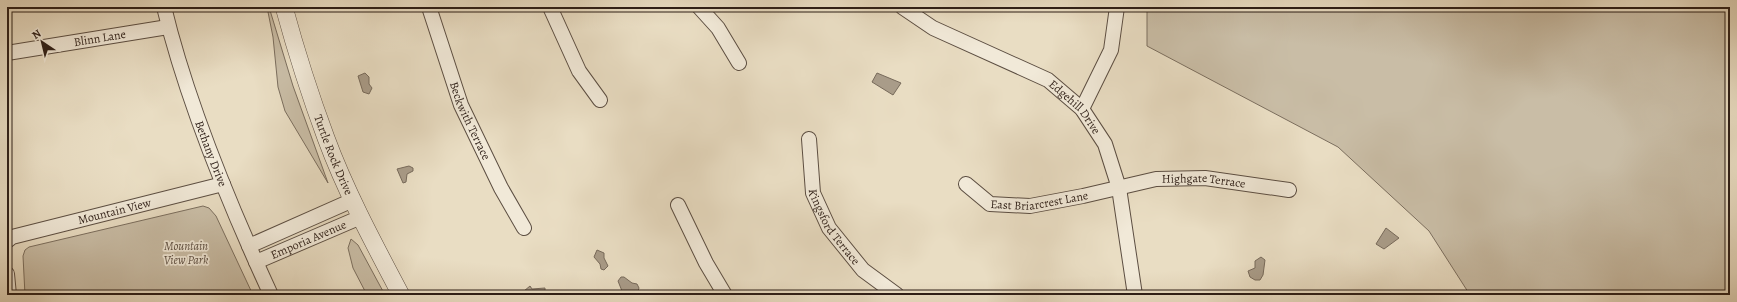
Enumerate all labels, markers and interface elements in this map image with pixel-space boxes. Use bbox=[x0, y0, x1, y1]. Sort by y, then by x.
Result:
north arrow bbox=[22, 22, 62, 62]
text: N bbox=[29, 26, 44, 43]
street label: Blinn Lane bbox=[73, 26, 127, 50]
street label: Edgehill Drive bbox=[1045, 76, 1104, 137]
street label: Beckwith Terrace bbox=[446, 79, 494, 163]
street label: Turtle Rock Drive bbox=[310, 112, 357, 198]
street label: Bethany Drive bbox=[191, 118, 231, 189]
street label: Highgate Terrace bbox=[1162, 170, 1247, 192]
street label: East Briarcrest Lane bbox=[990, 187, 1090, 214]
street label: Kingsford Terrace bbox=[805, 188, 864, 268]
street label: Mountain View bbox=[76, 194, 153, 228]
street label: Emporia Avenue bbox=[268, 216, 349, 263]
park label: Mountain View Park bbox=[164, 238, 209, 268]

